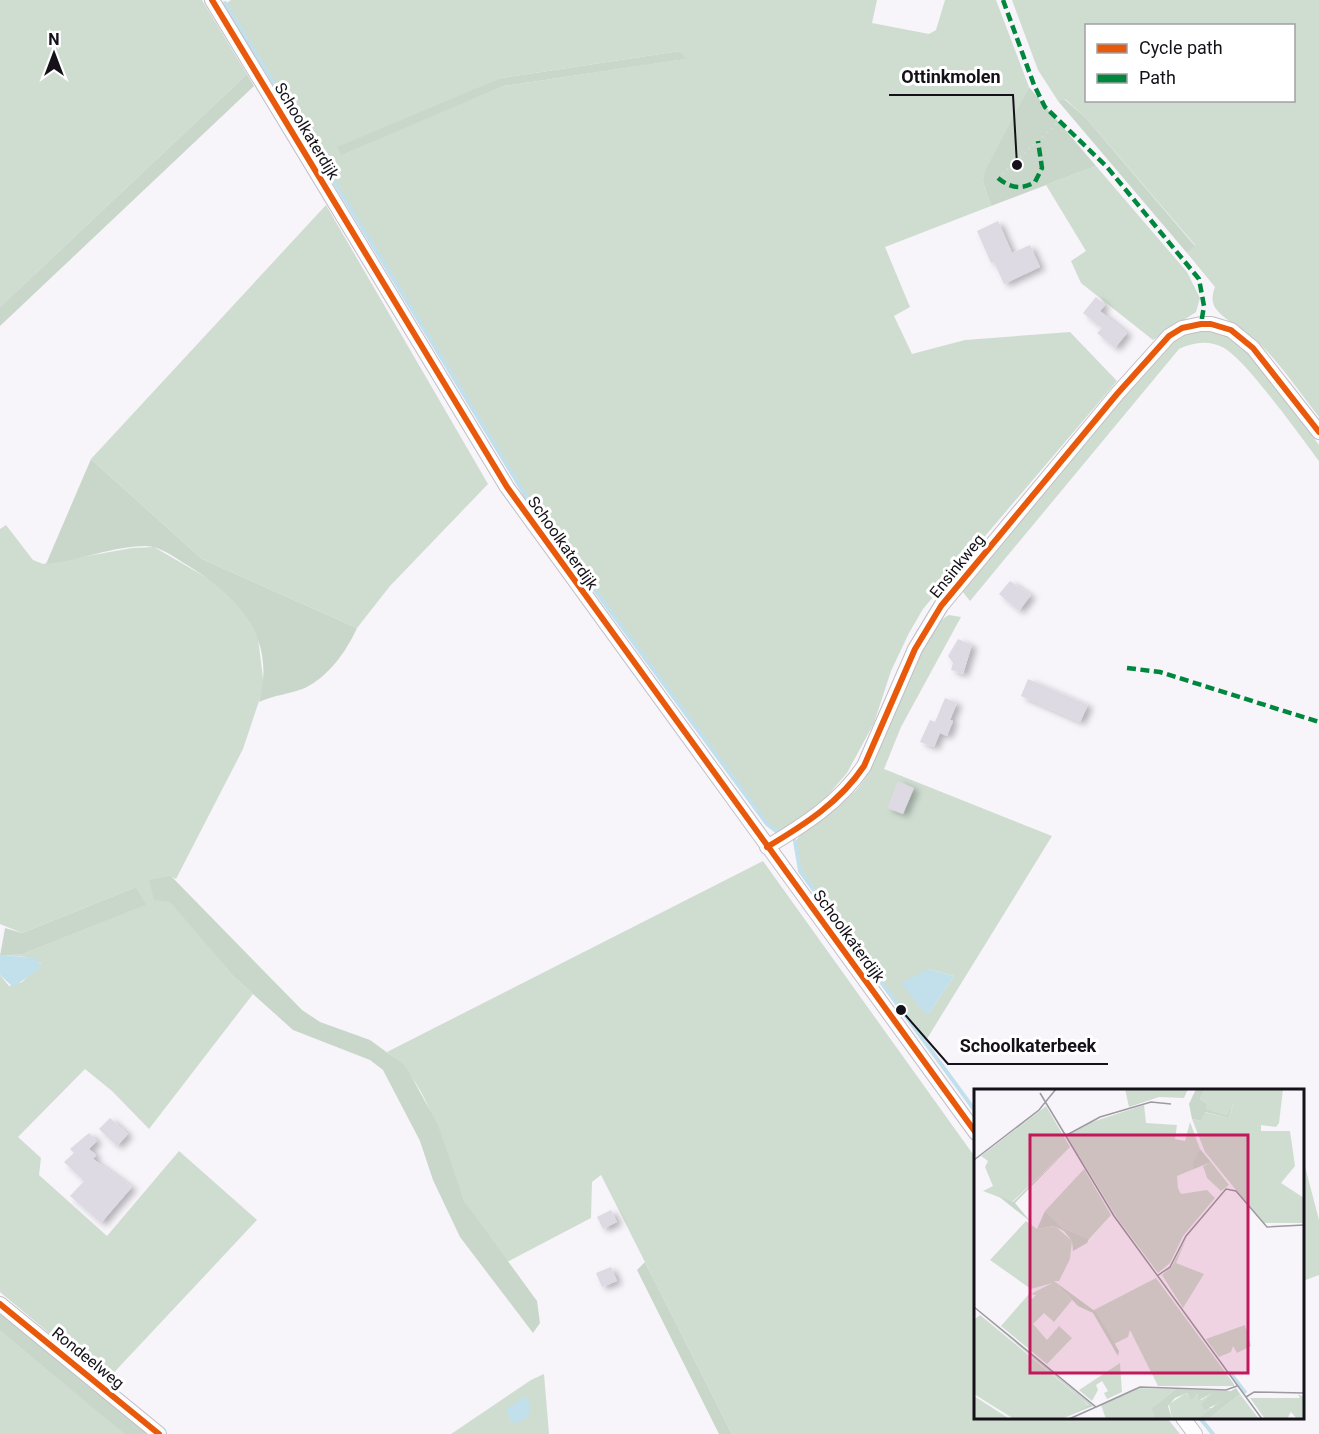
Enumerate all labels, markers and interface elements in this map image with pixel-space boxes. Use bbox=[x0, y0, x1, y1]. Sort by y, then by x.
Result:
north arrow bbox=[24, 24, 84, 84]
legend bbox=[1085, 24, 1295, 102]
text: N bbox=[48, 30, 60, 49]
text: Cycle path bbox=[1139, 37, 1223, 58]
callout: Ottinkmolen bbox=[889, 59, 1013, 95]
text: Ottinkmolen bbox=[901, 66, 1001, 87]
text: Path bbox=[1139, 67, 1176, 88]
street label: Schoolkaterdijk bbox=[271, 79, 344, 184]
street label: Schoolkaterdijk bbox=[524, 493, 603, 594]
street label: Ensinkweg bbox=[926, 530, 988, 602]
street label: Schoolkaterdijk bbox=[809, 886, 889, 987]
callout: Schoolkaterbeek bbox=[948, 1028, 1108, 1064]
text: Schoolkaterbeek bbox=[960, 1035, 1097, 1056]
inset map bbox=[974, 1089, 1304, 1419]
street label: Rondeelweg bbox=[48, 1323, 128, 1393]

